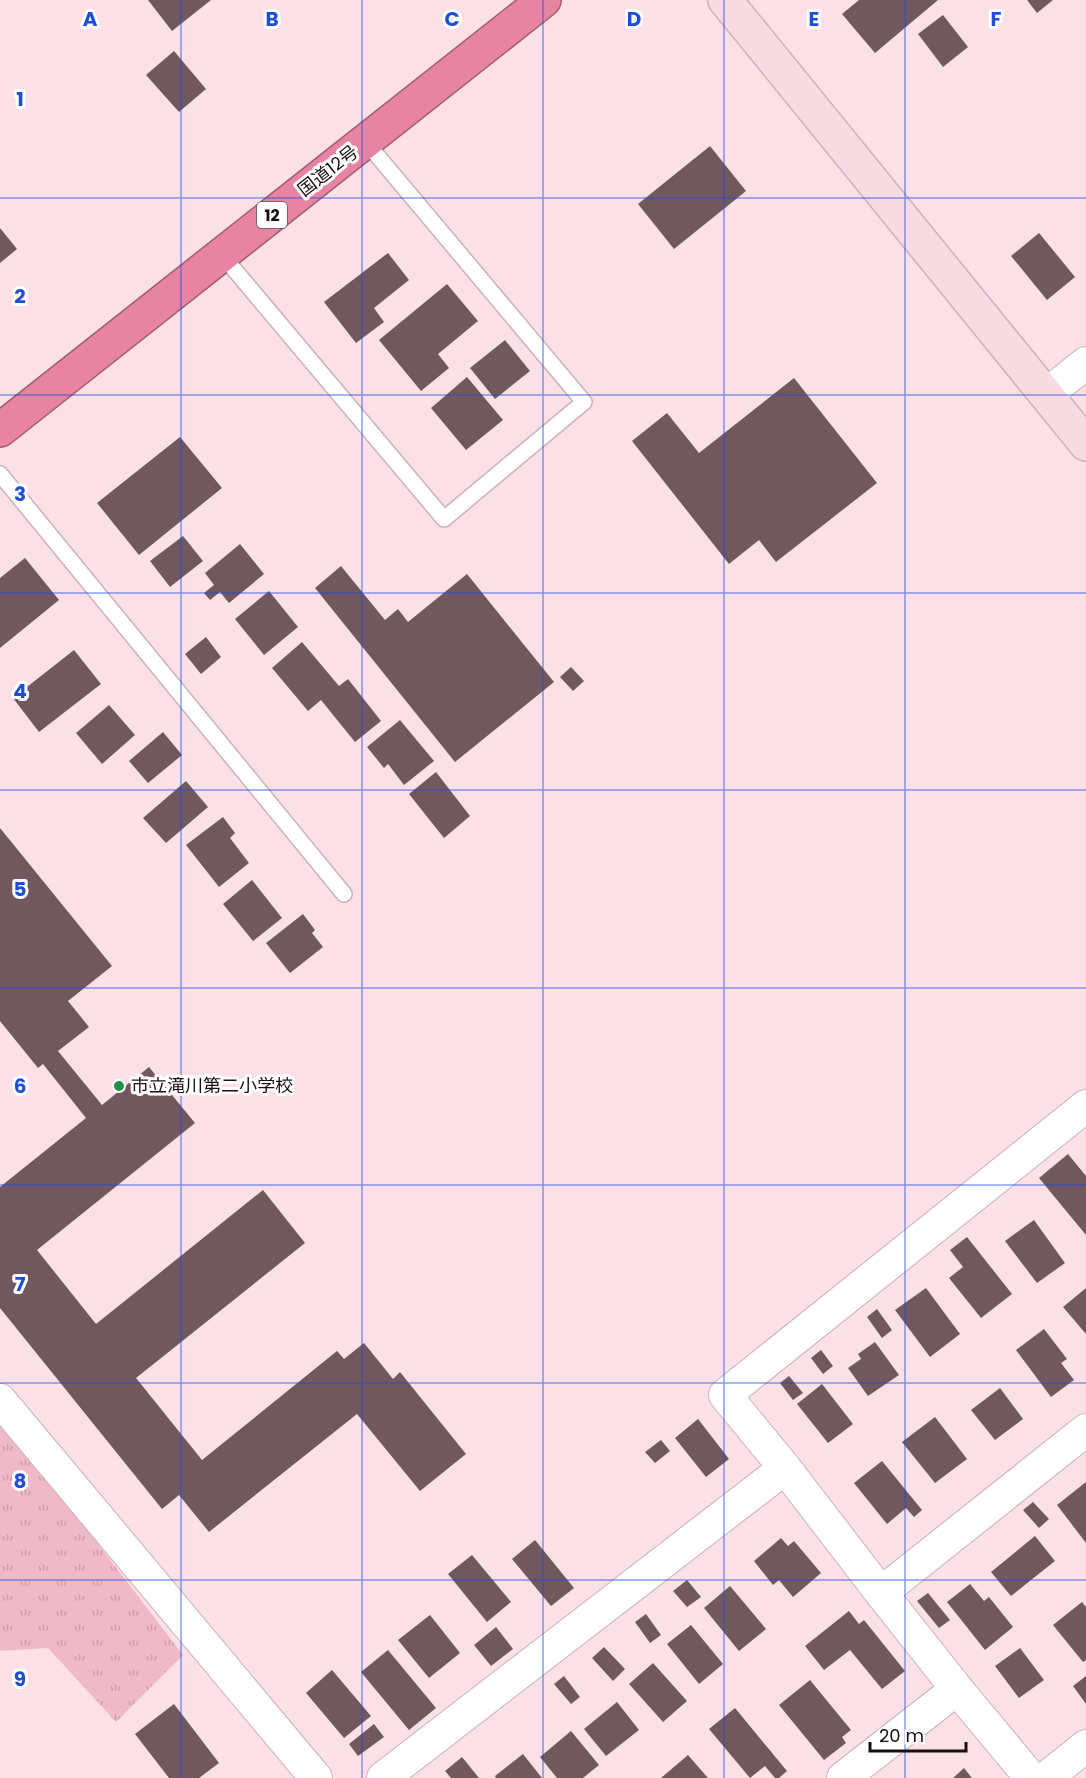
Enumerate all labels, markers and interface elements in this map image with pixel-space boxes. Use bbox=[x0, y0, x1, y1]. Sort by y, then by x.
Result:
text: A bbox=[83, 5, 98, 33]
text: B bbox=[265, 5, 279, 33]
text: C bbox=[444, 5, 460, 33]
text: D bbox=[627, 5, 641, 33]
text: E bbox=[809, 5, 819, 33]
text: F bbox=[991, 5, 1002, 33]
text: 1 bbox=[16, 85, 24, 113]
street label: 国道12号 bbox=[292, 139, 363, 202]
road number: 12 bbox=[257, 202, 287, 228]
text: 2 bbox=[14, 282, 26, 310]
text: 3 bbox=[14, 480, 26, 508]
text: 4 bbox=[13, 677, 27, 705]
text: 5 bbox=[14, 875, 27, 903]
text: 6 bbox=[14, 1072, 26, 1100]
place label: 市立滝川第二小学校 bbox=[131, 1073, 293, 1098]
marker: 市立滝川第二小学校 bbox=[112, 1079, 126, 1093]
text: 7 bbox=[15, 1270, 26, 1298]
text: 8 bbox=[14, 1467, 26, 1495]
text: 9 bbox=[14, 1665, 26, 1693]
scale bar bbox=[870, 1715, 966, 1753]
text: 20 m bbox=[879, 1723, 924, 1748]

